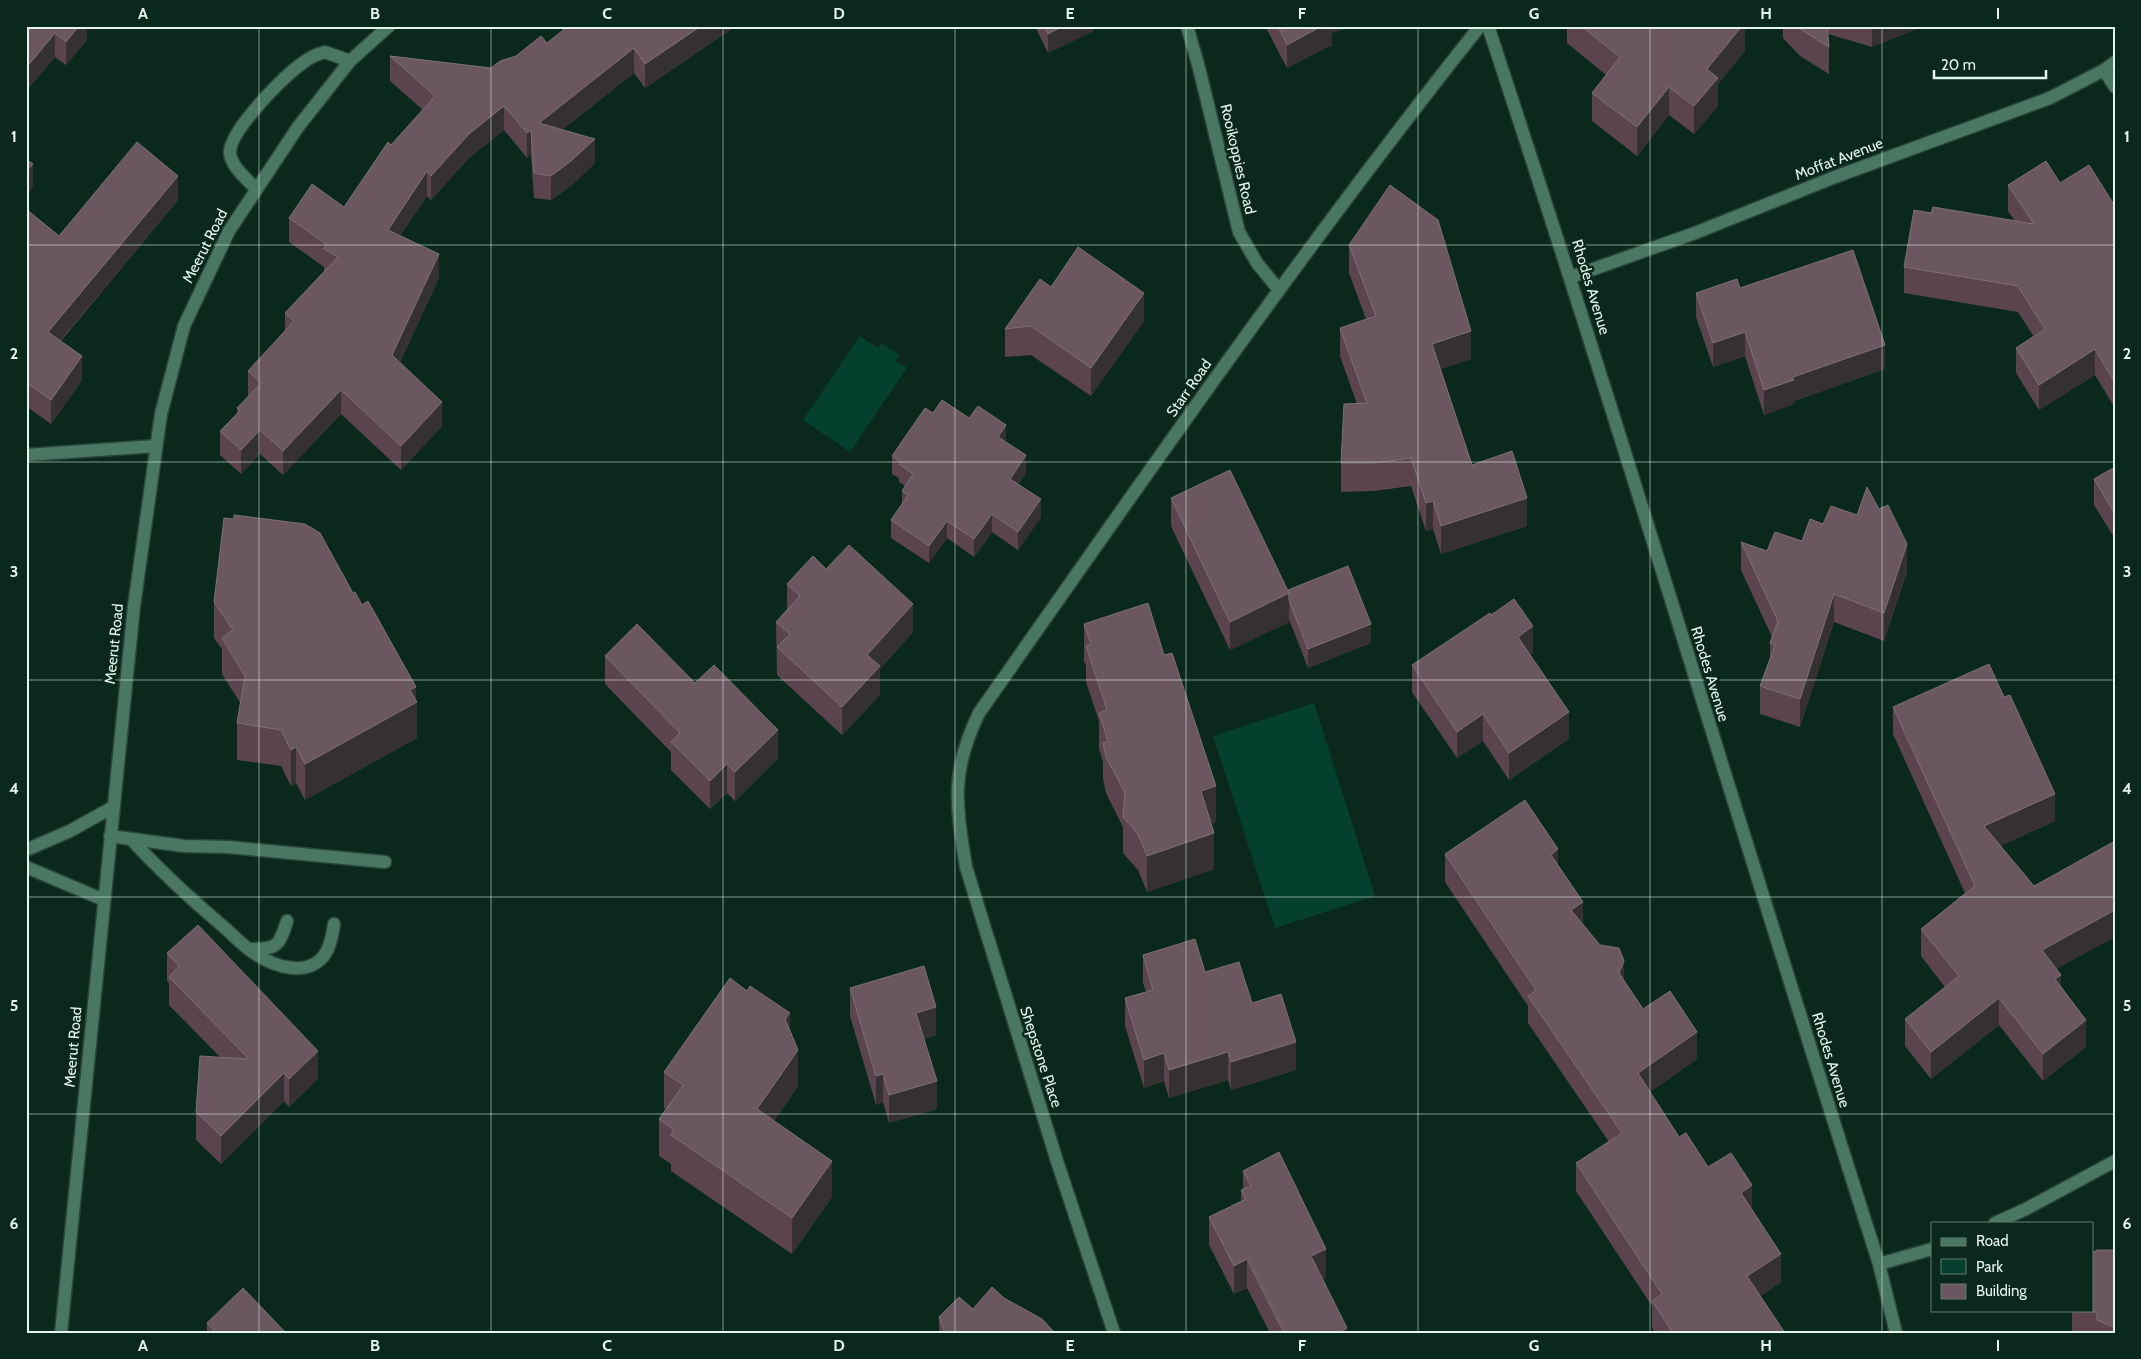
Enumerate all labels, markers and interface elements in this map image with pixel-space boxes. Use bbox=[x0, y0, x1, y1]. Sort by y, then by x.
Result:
text: A bbox=[138, 4, 148, 23]
text: B bbox=[370, 4, 380, 23]
text: C bbox=[602, 4, 612, 23]
text: D bbox=[833, 4, 845, 23]
text: E bbox=[1065, 4, 1075, 23]
text: F bbox=[1298, 4, 1307, 23]
text: G bbox=[1529, 4, 1539, 23]
text: H bbox=[1760, 4, 1772, 23]
text: I bbox=[1996, 4, 2000, 23]
scale bar bbox=[1934, 48, 2046, 80]
text: 20 m bbox=[1941, 56, 1976, 74]
street label: Rooikoppies Road bbox=[1217, 102, 1259, 216]
text: 1 bbox=[11, 127, 17, 146]
text: 1 bbox=[2124, 127, 2130, 146]
street label: Moffat Avenue bbox=[1792, 134, 1886, 184]
street label: Meerut Road bbox=[179, 206, 231, 286]
street label: Rhodes Avenue bbox=[1568, 237, 1614, 337]
text: 2 bbox=[10, 344, 18, 363]
text: 2 bbox=[2123, 344, 2131, 363]
street label: Starr Road bbox=[1163, 356, 1215, 420]
text: 3 bbox=[10, 562, 18, 581]
text: 3 bbox=[2123, 562, 2131, 581]
street label: Meerut Road bbox=[101, 603, 127, 685]
street label: Rhodes Avenue bbox=[1687, 624, 1733, 724]
text: 4 bbox=[9, 779, 19, 798]
text: 4 bbox=[2122, 779, 2132, 798]
text: 5 bbox=[10, 996, 18, 1015]
text: 5 bbox=[2123, 996, 2131, 1015]
street label: Shepstone Place bbox=[1016, 1004, 1066, 1110]
street label: Meerut Road bbox=[61, 1006, 85, 1088]
street label: Rhodes Avenue bbox=[1808, 1010, 1854, 1110]
text: 6 bbox=[10, 1214, 19, 1233]
text: 6 bbox=[2123, 1214, 2132, 1233]
legend bbox=[1931, 1222, 2094, 1312]
text: Road bbox=[1976, 1232, 2009, 1250]
text: Park bbox=[1976, 1258, 2003, 1276]
text: Building bbox=[1976, 1282, 2027, 1300]
text: A bbox=[138, 1336, 148, 1355]
text: B bbox=[370, 1336, 380, 1355]
text: C bbox=[602, 1336, 612, 1355]
text: D bbox=[833, 1336, 845, 1355]
text: E bbox=[1065, 1336, 1075, 1355]
text: F bbox=[1298, 1336, 1307, 1355]
text: G bbox=[1529, 1336, 1539, 1355]
text: H bbox=[1760, 1336, 1772, 1355]
text: I bbox=[1996, 1336, 2000, 1355]

